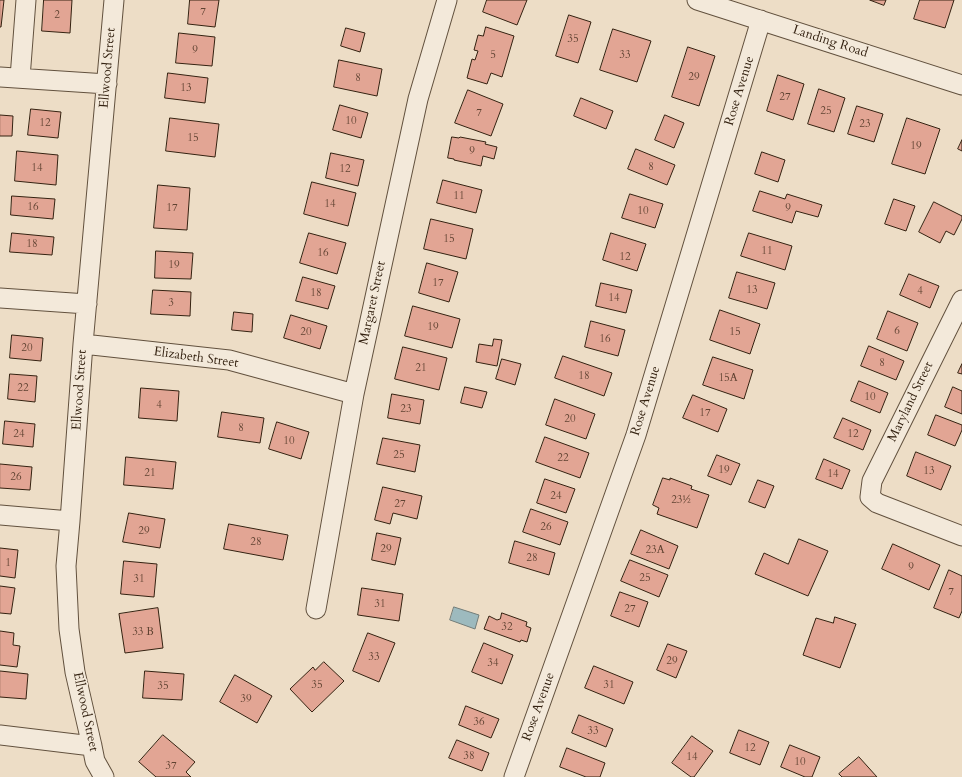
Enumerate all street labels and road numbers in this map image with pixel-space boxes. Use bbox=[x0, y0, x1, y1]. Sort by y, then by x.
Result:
street label: Landing Road bbox=[790, 23, 870, 61]
street label: Ellwood Street bbox=[97, 27, 119, 109]
street label: Rose Avenue bbox=[722, 54, 758, 128]
street label: Margaret Street bbox=[357, 260, 389, 346]
street label: Elizabeth Street bbox=[153, 344, 239, 372]
street label: Ellwood Street bbox=[69, 349, 91, 431]
street label: Maryland Street bbox=[885, 359, 937, 445]
street label: Rose Avenue bbox=[628, 364, 664, 438]
street label: Ellwood Street bbox=[69, 671, 101, 753]
street label: Rose Avenue bbox=[519, 671, 559, 743]

